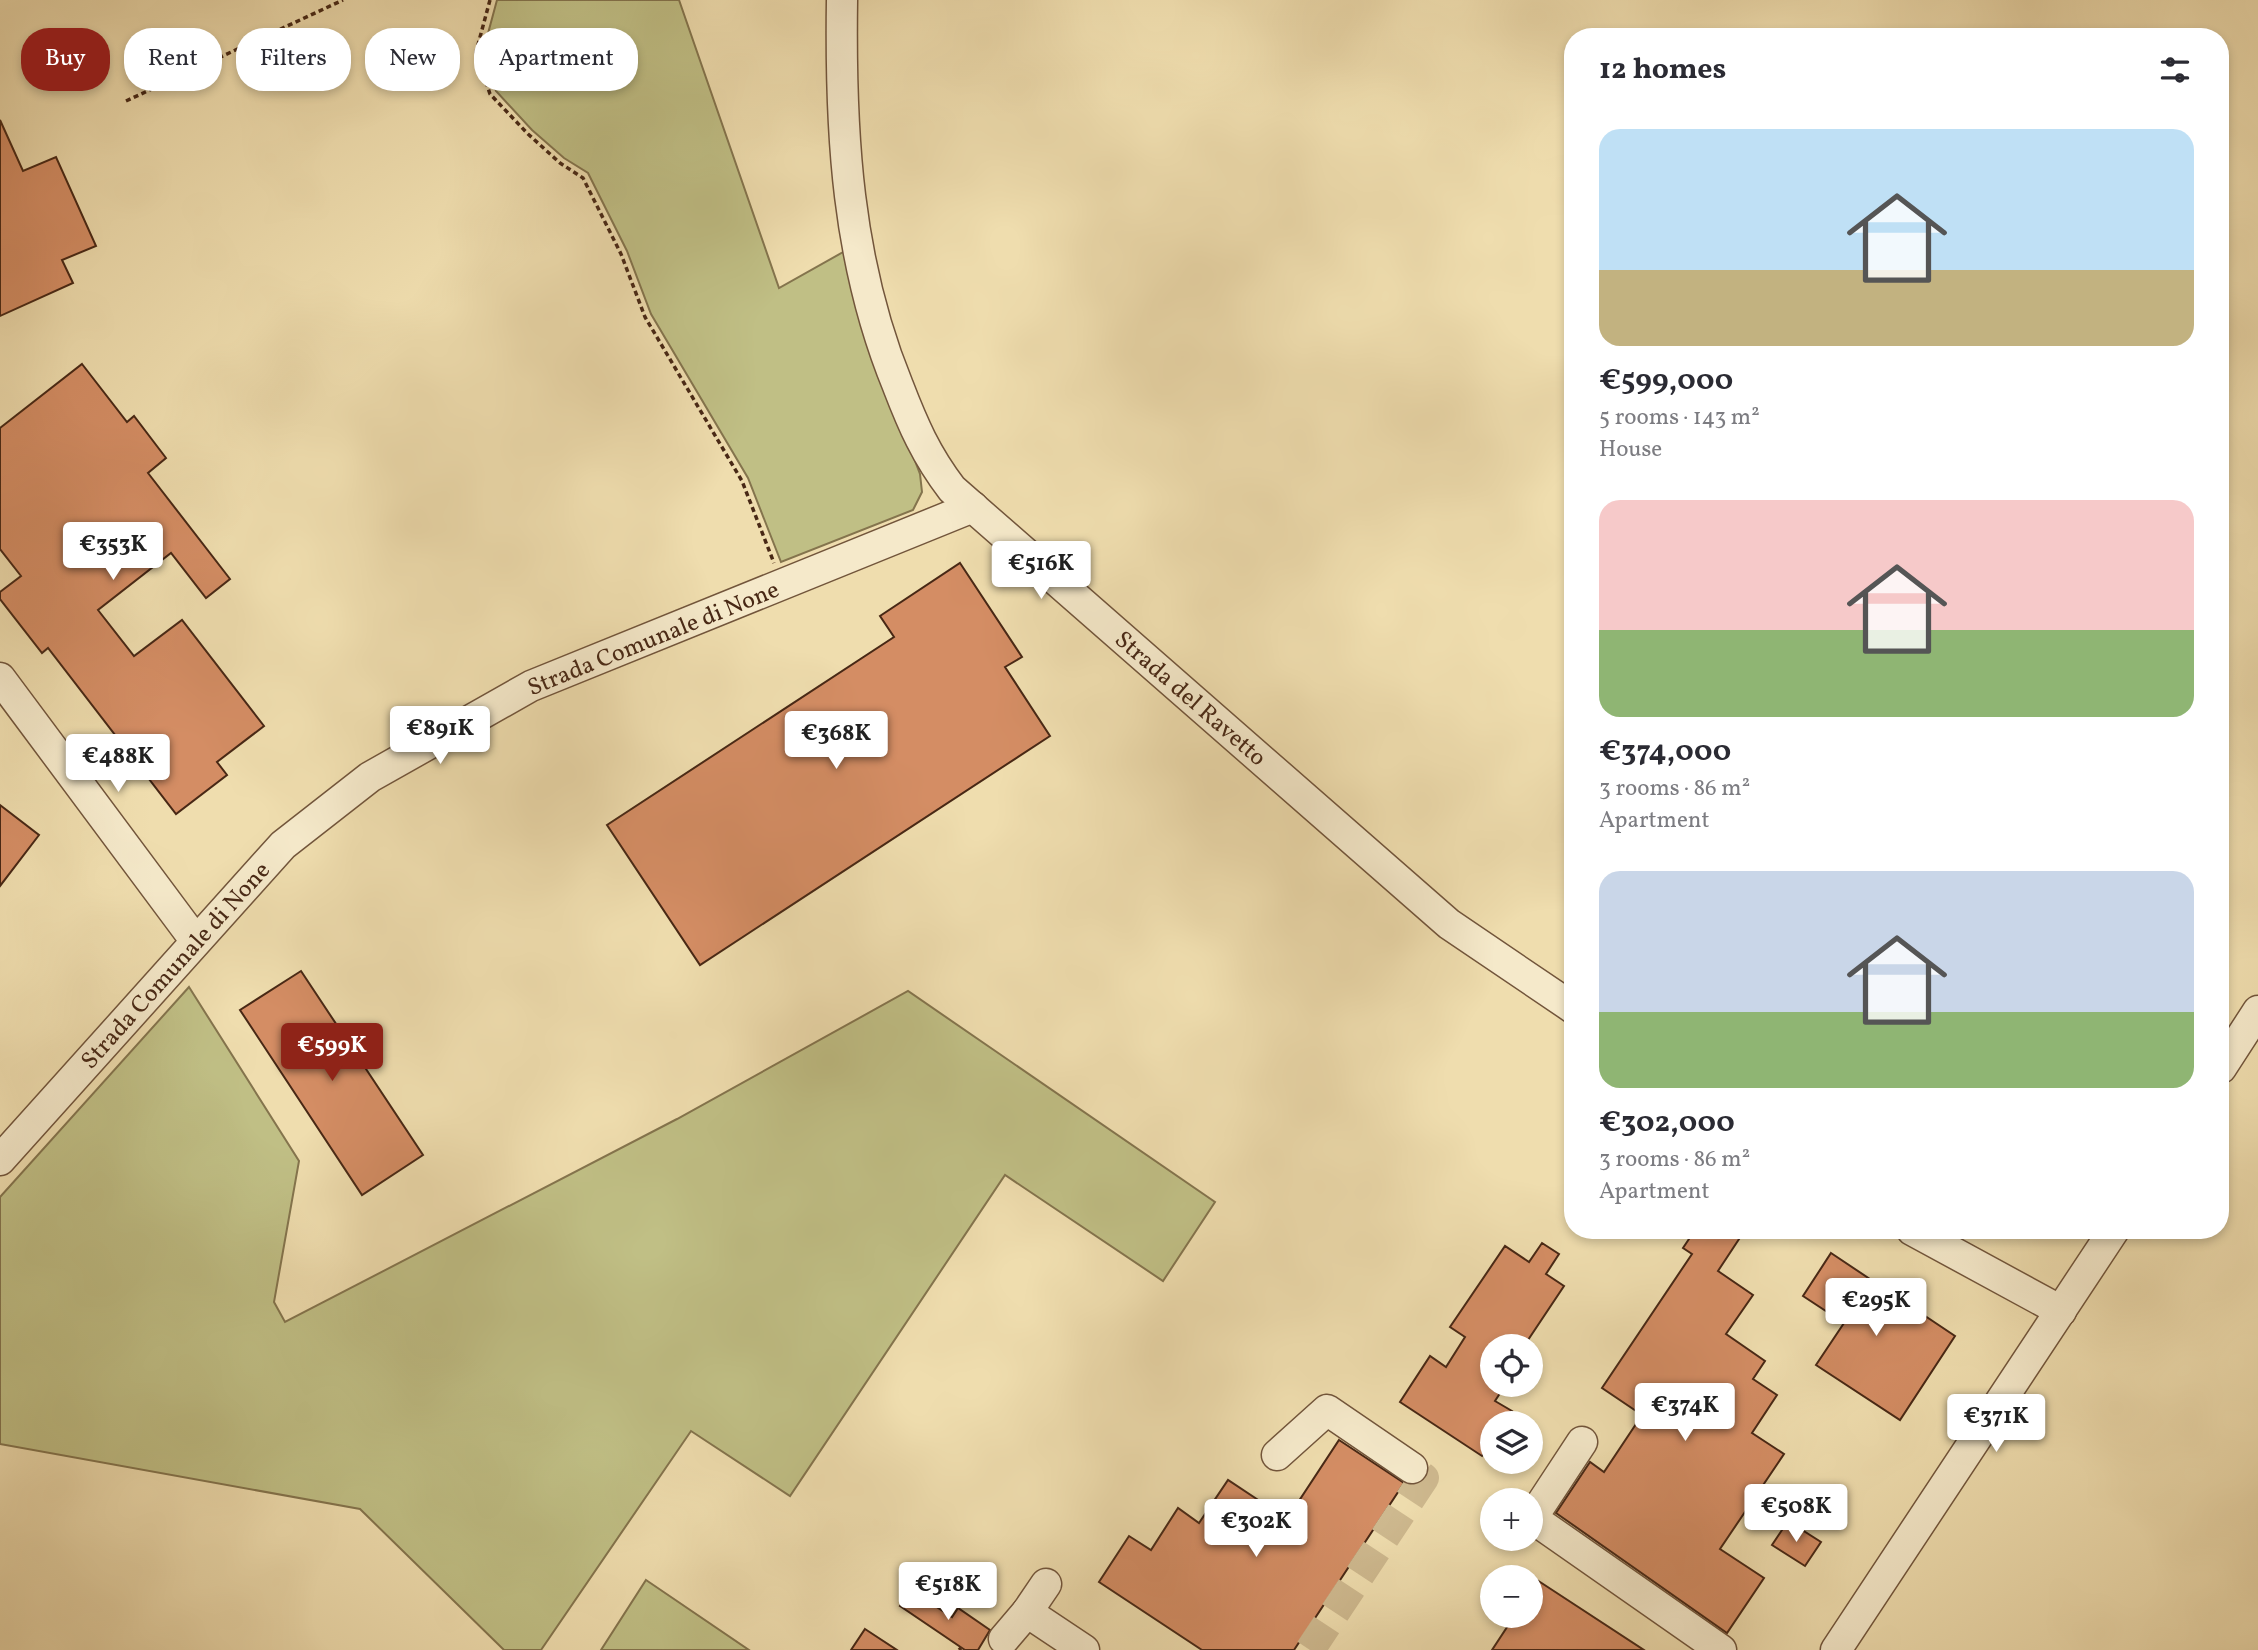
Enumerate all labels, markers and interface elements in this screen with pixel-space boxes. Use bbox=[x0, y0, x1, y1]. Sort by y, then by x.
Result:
chip: Buy bbox=[21, 28, 110, 91]
chip: Rent bbox=[124, 28, 222, 91]
chip: Filters bbox=[236, 28, 351, 91]
chip: New bbox=[365, 28, 460, 91]
chip: Apartment bbox=[474, 28, 638, 91]
text: 12 homes bbox=[1599, 49, 1726, 91]
icon: filters bbox=[2156, 51, 2194, 89]
icon: home bbox=[1834, 175, 1960, 301]
text: €599,000 bbox=[1599, 360, 1733, 402]
text: 5 rooms · 143 m² bbox=[1599, 402, 1760, 434]
text: House bbox=[1599, 434, 1662, 466]
pin: €353K bbox=[64, 522, 162, 582]
text: €353K bbox=[79, 529, 147, 561]
pin: €516K bbox=[992, 542, 1090, 601]
icon: home bbox=[1834, 546, 1960, 672]
text: €516K bbox=[1008, 548, 1074, 580]
street label: Strada Comunale di None bbox=[523, 574, 785, 706]
street label: Strada del Ravetto bbox=[1106, 624, 1273, 775]
pin: €891K bbox=[391, 706, 489, 766]
pin: €368K bbox=[787, 712, 885, 771]
text: €891K bbox=[406, 713, 474, 745]
text: €368K bbox=[801, 718, 871, 750]
text: €374,000 bbox=[1599, 731, 1731, 773]
pin: €488K bbox=[69, 734, 167, 794]
text: €488K bbox=[82, 741, 154, 773]
text: 3 rooms · 86 m² bbox=[1599, 773, 1750, 805]
text: Apartment bbox=[1599, 805, 1710, 837]
street label: Strada Comunale di None bbox=[74, 855, 279, 1078]
icon: home bbox=[1834, 917, 1960, 1043]
pin: €599K bbox=[283, 1024, 381, 1083]
text: €599K bbox=[297, 1030, 367, 1062]
text: €302,000 bbox=[1599, 1102, 1735, 1144]
text: 3 rooms · 86 m² bbox=[1599, 1144, 1750, 1176]
text: Apartment bbox=[1599, 1176, 1710, 1208]
pin: €295K bbox=[1827, 1278, 1925, 1338]
text: €295K bbox=[1841, 1285, 1911, 1317]
map controls bbox=[1480, 1334, 1543, 1628]
button: locate bbox=[1480, 1334, 1543, 1397]
pin: €374K bbox=[1636, 1384, 1734, 1443]
text: €374K bbox=[1651, 1390, 1719, 1422]
pin: €371K bbox=[1947, 1394, 2045, 1454]
text: €371K bbox=[1963, 1401, 2029, 1433]
button: layers bbox=[1480, 1411, 1543, 1474]
pin: €508K bbox=[1747, 1484, 1845, 1544]
button: + bbox=[1480, 1488, 1543, 1551]
text: €508K bbox=[1760, 1491, 1832, 1523]
pin: €302K bbox=[1207, 1500, 1305, 1559]
text: €302K bbox=[1220, 1506, 1292, 1538]
pin: €518K bbox=[899, 1562, 997, 1622]
button: − bbox=[1480, 1565, 1543, 1628]
text: €518K bbox=[915, 1569, 981, 1601]

